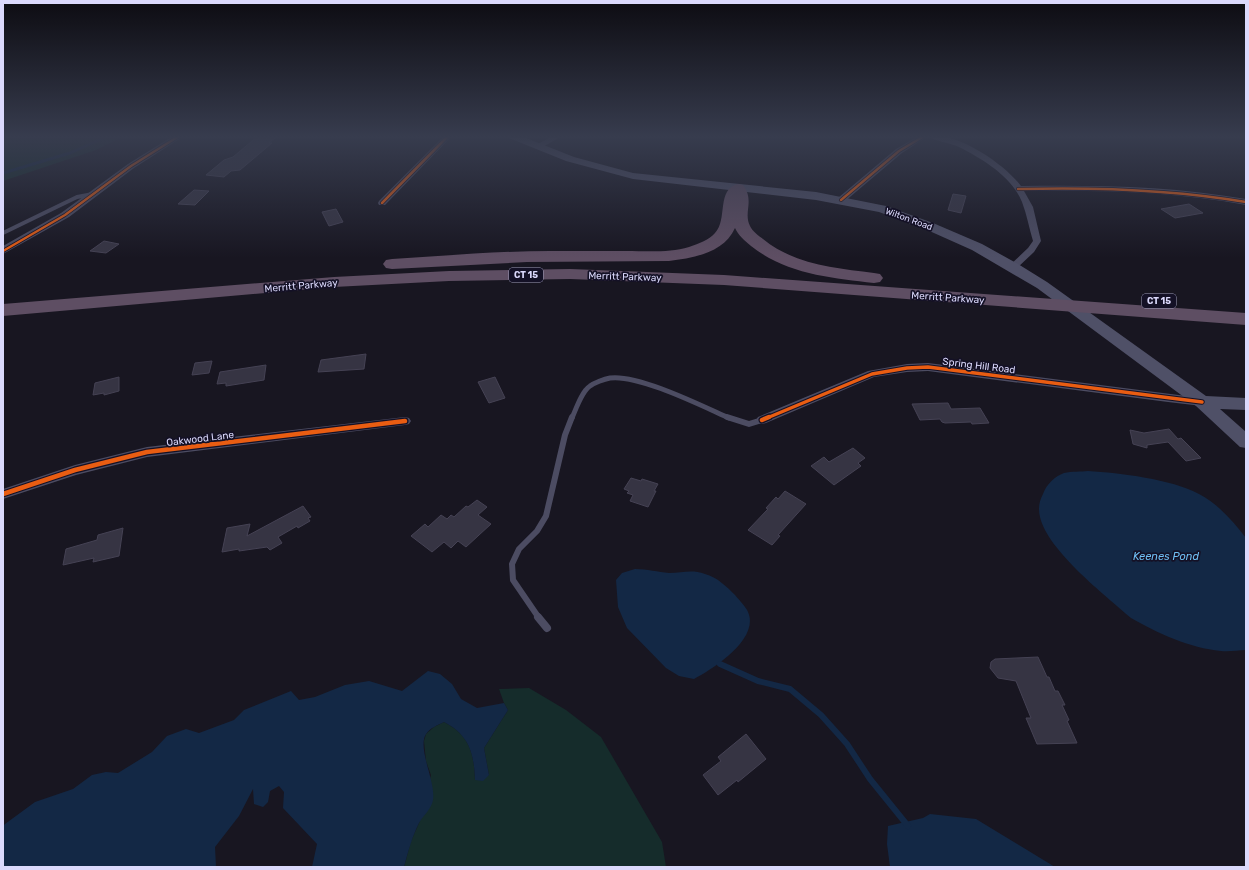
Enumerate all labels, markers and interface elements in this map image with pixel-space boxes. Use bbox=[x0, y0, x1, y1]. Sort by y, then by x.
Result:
street label: Wilton Road bbox=[884, 206, 934, 232]
road number: CT 15 bbox=[509, 268, 543, 282]
street label: Merritt Parkway bbox=[588, 270, 662, 284]
street label: Merritt Parkway bbox=[264, 277, 339, 295]
street label: Merritt Parkway bbox=[911, 289, 985, 307]
road number: CT 15 bbox=[1142, 294, 1176, 308]
street label: Spring Hill Road bbox=[942, 356, 1016, 376]
street label: Oakwood Lane bbox=[166, 429, 235, 449]
water label: Keenes Pond bbox=[1133, 550, 1200, 563]

